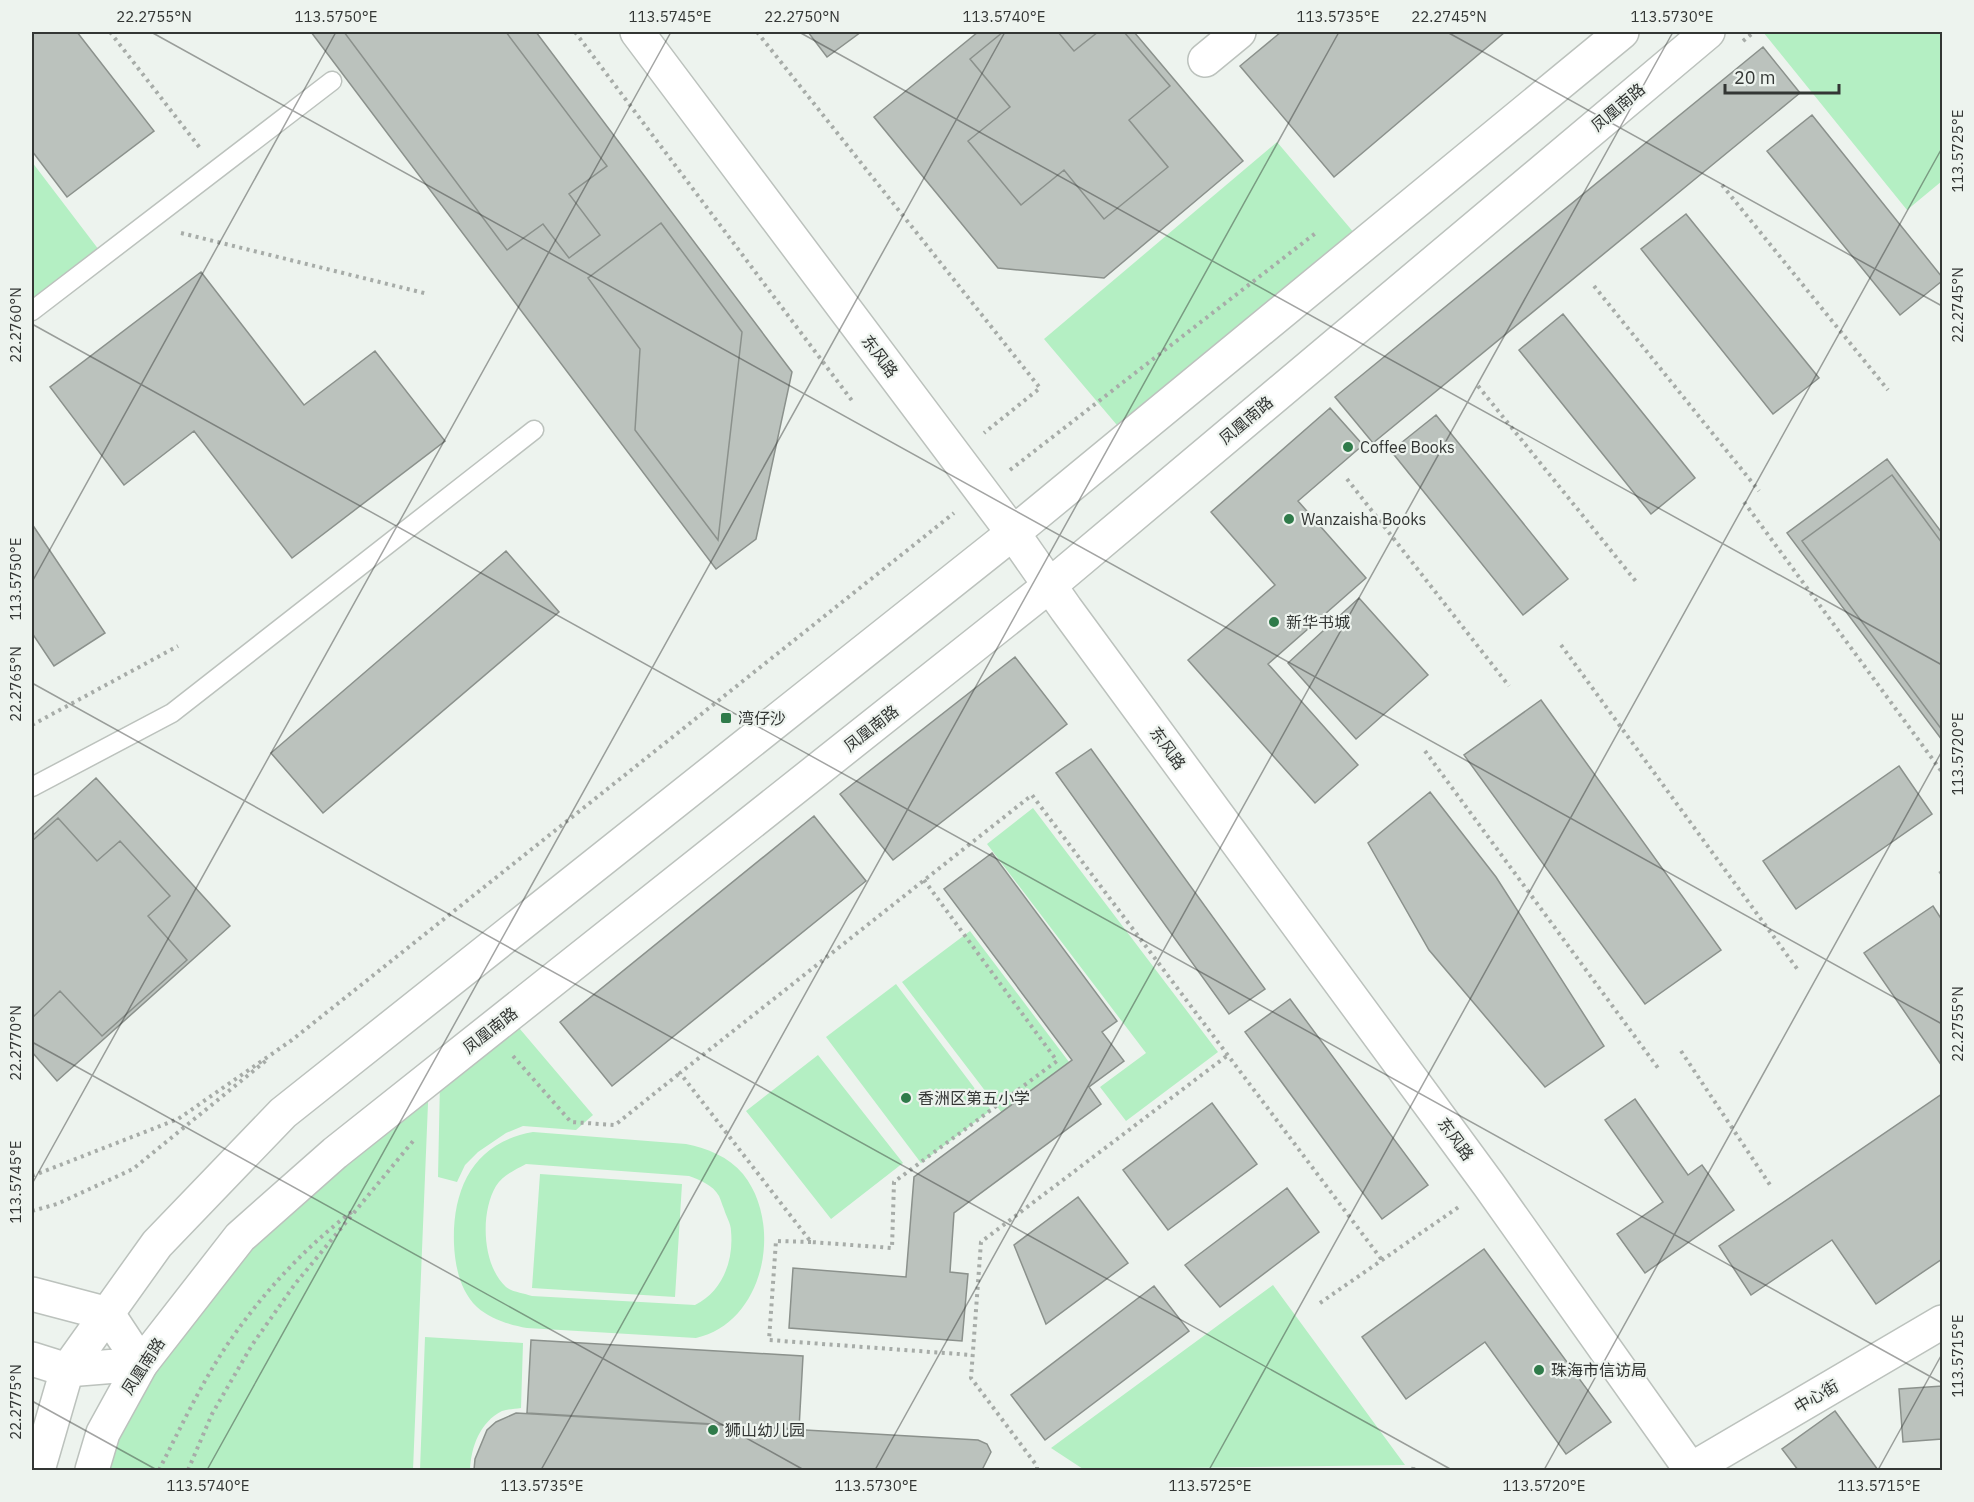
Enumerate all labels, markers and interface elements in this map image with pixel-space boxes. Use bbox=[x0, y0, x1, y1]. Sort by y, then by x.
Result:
text: 22.2755°N bbox=[116, 7, 192, 26]
text: 113.5750°E bbox=[295, 7, 377, 26]
text: 113.5745°E bbox=[629, 7, 711, 26]
text: 22.2750°N bbox=[764, 7, 840, 26]
text: 113.5740°E bbox=[963, 7, 1045, 26]
text: 113.5735°E bbox=[1297, 7, 1379, 26]
text: 22.2745°N bbox=[1411, 7, 1487, 26]
text: 113.5730°E bbox=[1631, 7, 1713, 26]
scale bar bbox=[1725, 57, 1839, 95]
text: 20 m bbox=[1734, 66, 1776, 89]
street label: 凤凰南路 bbox=[1587, 79, 1649, 135]
text: 113.5725°E bbox=[1948, 110, 1967, 192]
text: 22.2745°N bbox=[1948, 267, 1967, 343]
text: 22.2760°N bbox=[6, 287, 25, 363]
street label: 东风路 bbox=[858, 331, 902, 381]
street label: 凤凰南路 bbox=[1215, 392, 1277, 448]
place label: Coffee Books bbox=[1360, 437, 1455, 457]
marker: Coffee Books bbox=[1341, 440, 1355, 454]
place label: Wanzaisha Books bbox=[1301, 509, 1426, 529]
marker: Wanzaisha Books bbox=[1282, 512, 1296, 526]
text: 113.5750°E bbox=[6, 538, 25, 620]
place label: 新华书城 bbox=[1286, 612, 1350, 632]
marker: 新华书城 bbox=[1267, 615, 1281, 629]
text: 22.2765°N bbox=[6, 646, 25, 722]
street label: 凤凰南路 bbox=[840, 700, 902, 756]
place label: 湾仔沙 bbox=[738, 708, 786, 728]
marker: 湾仔沙 bbox=[719, 711, 733, 725]
text: 113.5720°E bbox=[1948, 713, 1967, 795]
street label: 东风路 bbox=[1146, 723, 1190, 773]
text: 22.2755°N bbox=[1948, 986, 1967, 1062]
street label: 凤凰南路 bbox=[459, 1002, 521, 1058]
text: 22.2770°N bbox=[6, 1005, 25, 1081]
place label: 香洲区第五小学 bbox=[918, 1088, 1030, 1108]
marker: 香洲区第五小学 bbox=[899, 1091, 913, 1105]
street label: 东风路 bbox=[1434, 1114, 1478, 1164]
text: 113.5745°E bbox=[6, 1141, 25, 1223]
text: 113.5715°E bbox=[1948, 1315, 1967, 1397]
street label: 凤凰南路 bbox=[117, 1334, 169, 1398]
place label: 珠海市信访局 bbox=[1551, 1360, 1647, 1380]
marker: 珠海市信访局 bbox=[1532, 1363, 1546, 1377]
text: 22.2775°N bbox=[6, 1364, 25, 1440]
street label: 中心街 bbox=[1790, 1375, 1842, 1417]
place label: 狮山幼儿园 bbox=[725, 1420, 805, 1440]
marker: 狮山幼儿园 bbox=[706, 1423, 720, 1437]
text: 113.5740°E bbox=[167, 1476, 249, 1495]
text: 113.5735°E bbox=[501, 1476, 583, 1495]
text: 113.5730°E bbox=[835, 1476, 917, 1495]
text: 113.5725°E bbox=[1169, 1476, 1251, 1495]
text: 113.5720°E bbox=[1503, 1476, 1585, 1495]
text: 113.5715°E bbox=[1838, 1476, 1920, 1495]

